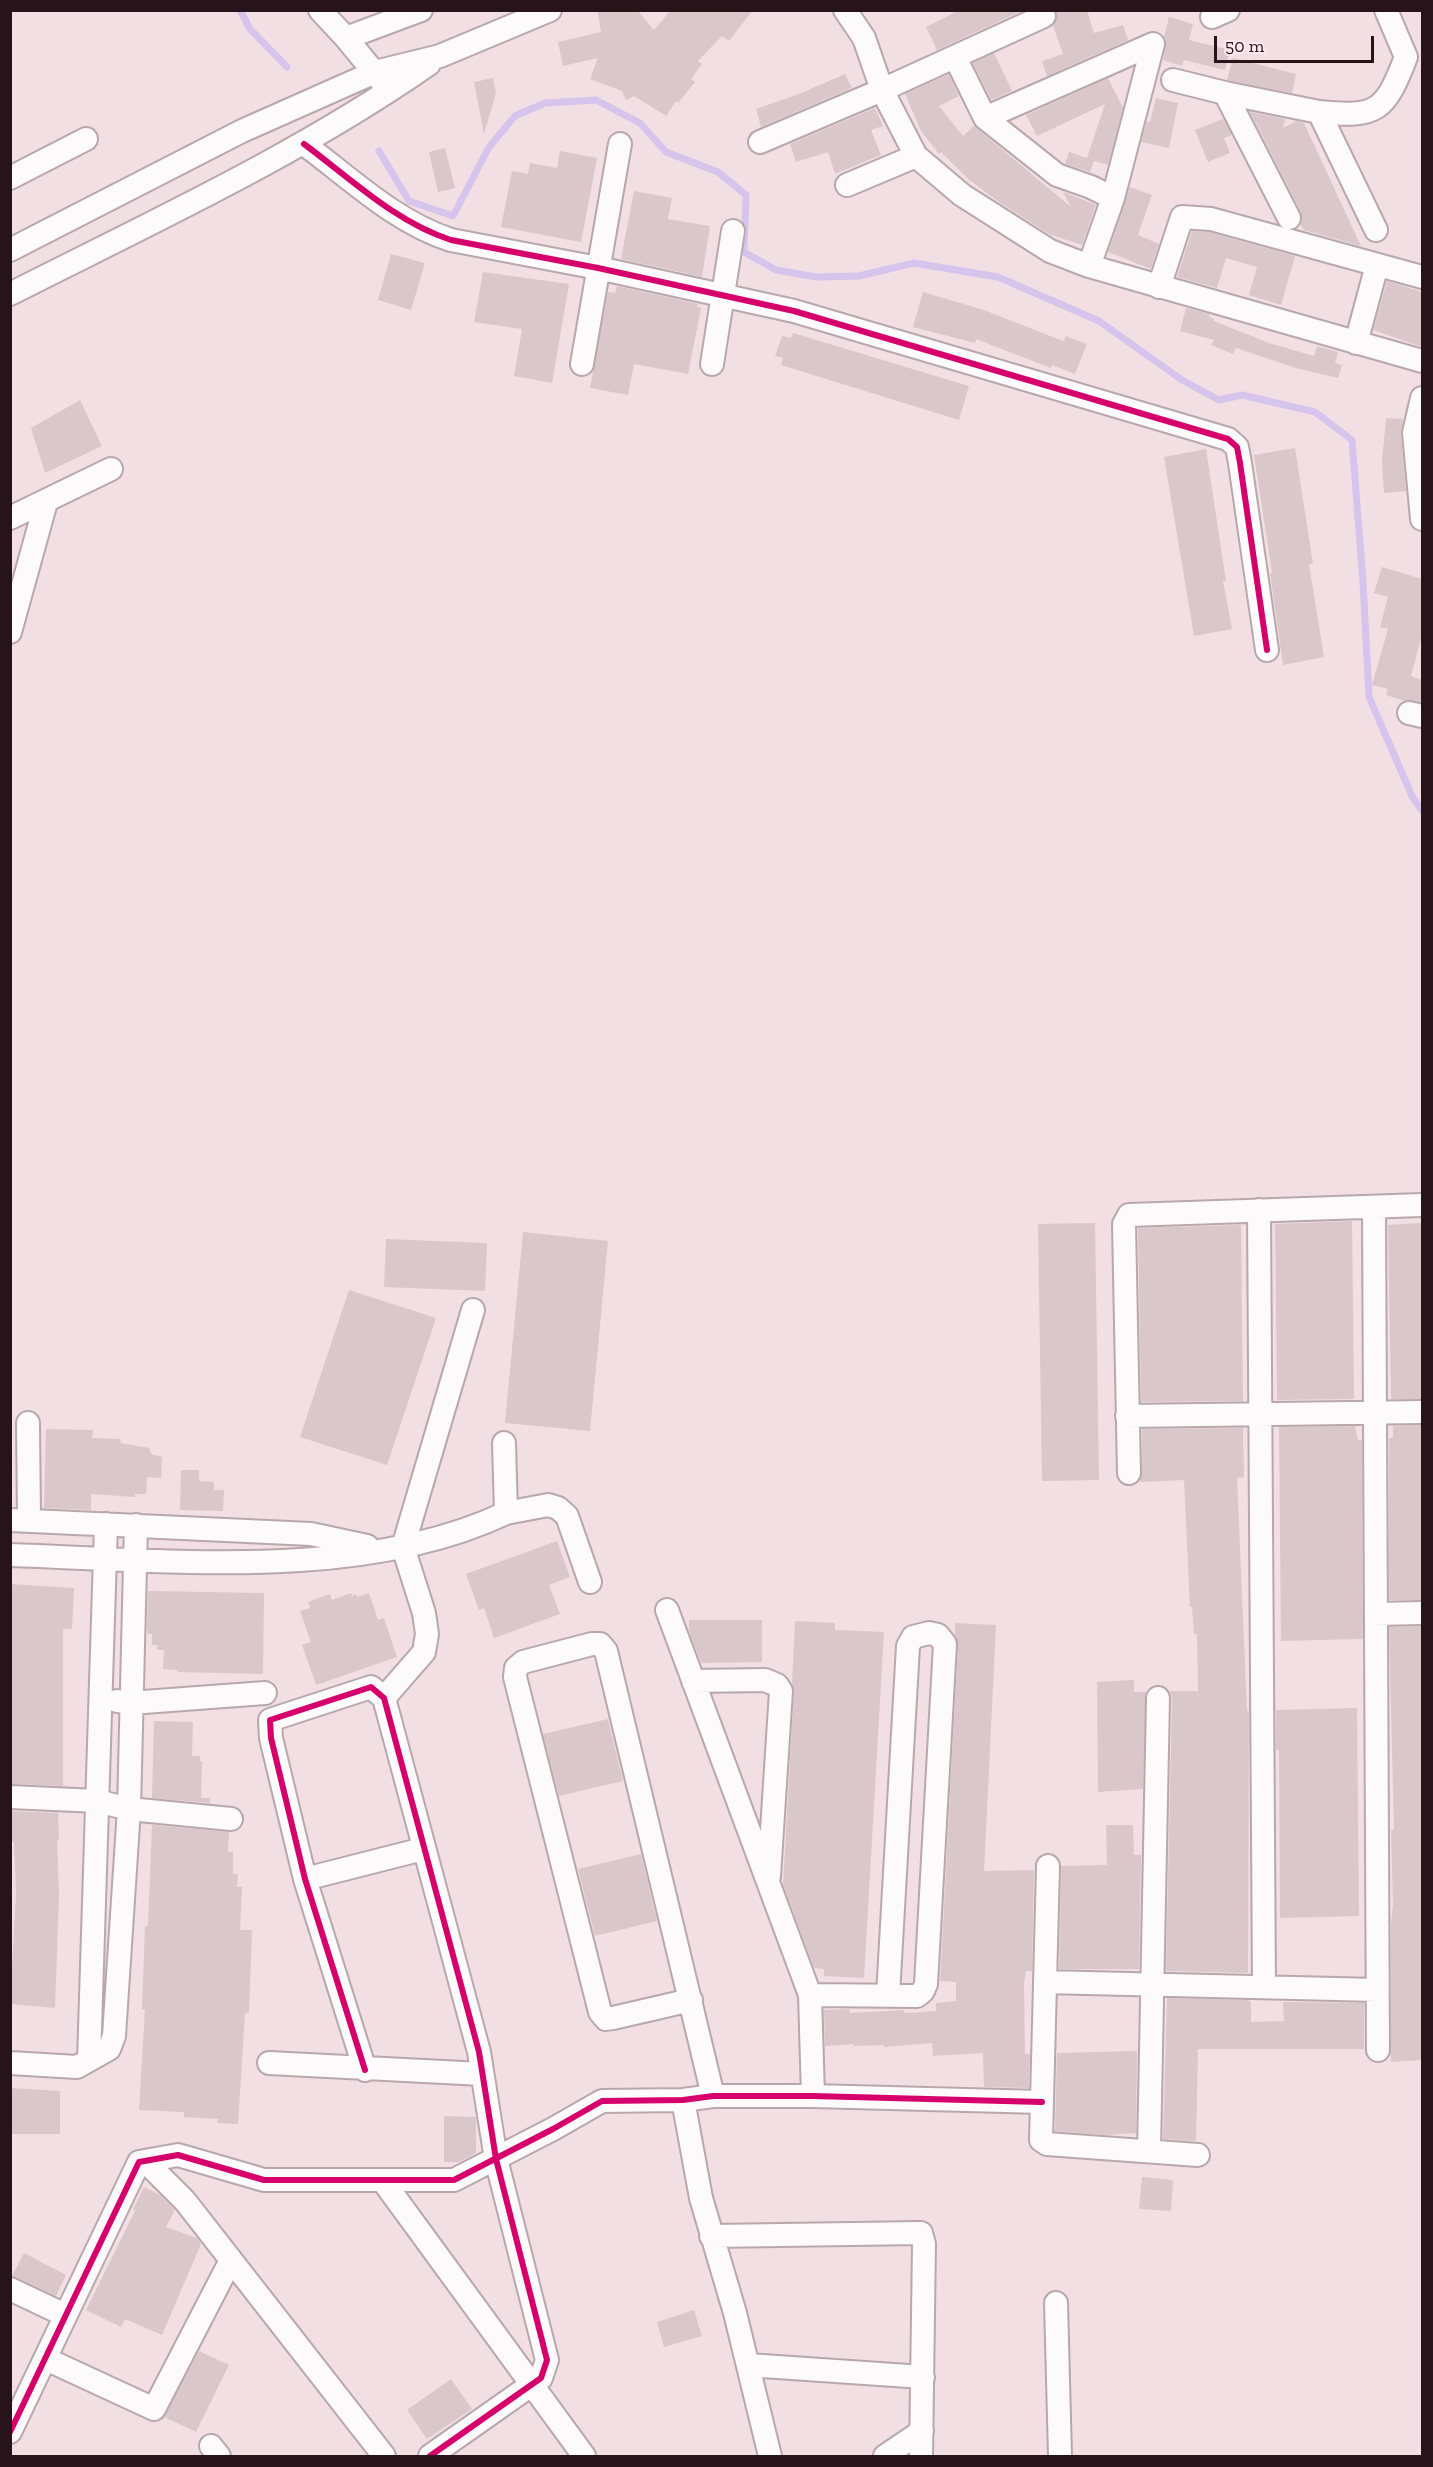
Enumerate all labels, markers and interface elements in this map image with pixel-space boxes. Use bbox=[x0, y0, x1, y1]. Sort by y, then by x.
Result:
scale bar bbox=[1217, 24, 1378, 62]
text: 50 m bbox=[1225, 35, 1264, 57]

